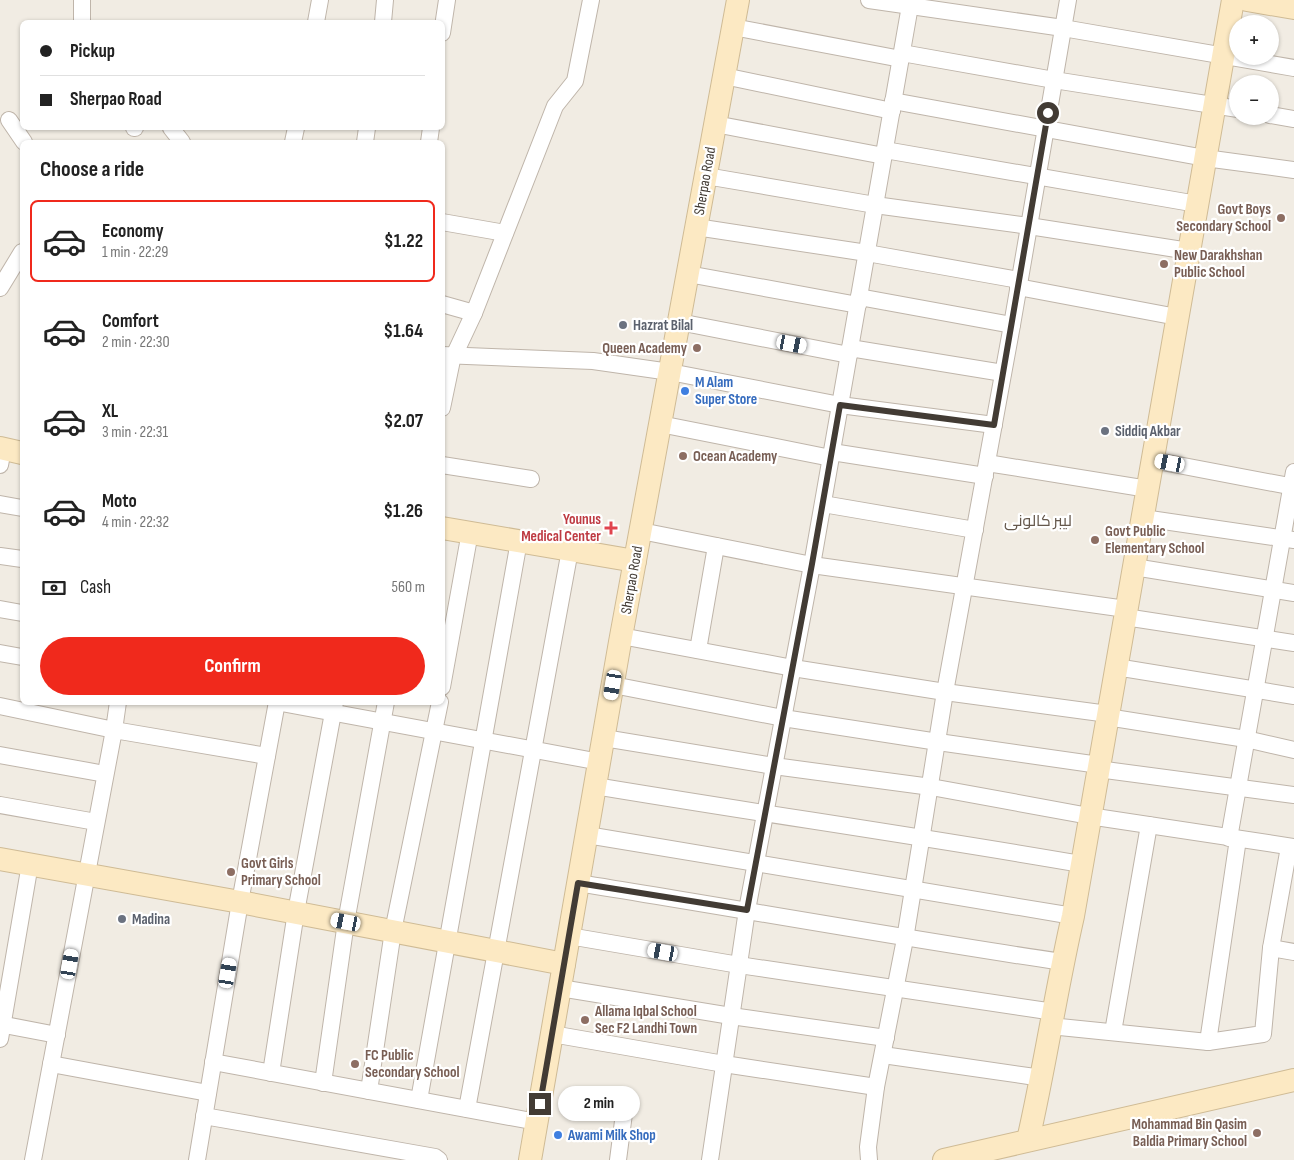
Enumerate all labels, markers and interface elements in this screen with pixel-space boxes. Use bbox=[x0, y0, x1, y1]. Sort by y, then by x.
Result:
map controls bbox=[1229, 15, 1279, 125]
button: + bbox=[1229, 15, 1279, 65]
text: Pickup bbox=[70, 40, 115, 63]
button: − bbox=[1229, 75, 1279, 125]
text: Sherpao Road bbox=[70, 88, 162, 111]
route start bbox=[1037, 102, 1059, 124]
street label: Sherpao Road bbox=[690, 145, 720, 217]
text: Choose a ride bbox=[40, 156, 144, 183]
place label: Govt Boys Secondary School bbox=[1176, 200, 1271, 236]
marker: Govt Boys Secondary School bbox=[1275, 212, 1287, 224]
icon: car bbox=[42, 219, 87, 264]
text: Economy bbox=[102, 220, 164, 243]
text: $1.22 bbox=[384, 230, 423, 253]
text: 1 min · 22:29 bbox=[102, 243, 168, 262]
place label: New Darakhshan Public School bbox=[1174, 246, 1262, 282]
marker: New Darakhshan Public School bbox=[1158, 258, 1170, 270]
icon: car bbox=[42, 309, 87, 354]
text: Comfort bbox=[102, 310, 159, 333]
place label: Hazrat Bilal bbox=[633, 316, 693, 335]
marker: Hazrat Bilal bbox=[617, 319, 629, 331]
text: $1.64 bbox=[383, 320, 423, 343]
text: 2 min · 22:30 bbox=[102, 333, 170, 352]
car bbox=[775, 334, 808, 354]
place label: Queen Academy bbox=[602, 339, 688, 358]
marker: Queen Academy bbox=[691, 342, 703, 354]
place label: M Alam Super Store bbox=[695, 373, 757, 409]
marker: M Alam Super Store bbox=[679, 385, 691, 397]
icon: car bbox=[42, 399, 87, 444]
text: XL bbox=[102, 400, 118, 423]
text: $2.07 bbox=[384, 410, 423, 433]
place label: Siddiq Akbar bbox=[1115, 422, 1181, 441]
text: 3 min · 22:31 bbox=[102, 423, 168, 442]
marker: Siddiq Akbar bbox=[1099, 425, 1111, 437]
place label: Ocean Academy bbox=[693, 447, 778, 466]
marker: Ocean Academy bbox=[677, 450, 689, 462]
car bbox=[1153, 453, 1186, 473]
icon: car bbox=[42, 489, 87, 534]
text: Moto bbox=[102, 490, 137, 513]
text: $1.26 bbox=[383, 500, 423, 523]
place label: Younus Medical Center bbox=[521, 510, 601, 546]
district label: لیبر کالونی bbox=[1004, 512, 1072, 531]
text: 4 min · 22:32 bbox=[102, 513, 169, 532]
marker: Younus Medical Center bbox=[605, 522, 617, 534]
place label: Govt Public Elementary School bbox=[1105, 522, 1204, 558]
marker: Govt Public Elementary School bbox=[1089, 534, 1101, 546]
street label: Sherpao Road bbox=[617, 544, 647, 616]
icon: cash bbox=[40, 574, 68, 602]
text: Cash bbox=[80, 576, 111, 599]
text: 560 m bbox=[392, 578, 425, 597]
button: Confirm bbox=[40, 637, 425, 695]
car bbox=[603, 669, 622, 701]
place label: Govt Girls Primary School bbox=[241, 854, 321, 890]
marker: Govt Girls Primary School bbox=[225, 866, 237, 878]
place label: Madina bbox=[132, 910, 170, 929]
car bbox=[329, 912, 362, 932]
marker: Madina bbox=[116, 913, 128, 925]
car bbox=[646, 942, 679, 962]
car bbox=[60, 948, 79, 980]
car bbox=[218, 957, 237, 989]
place label: Allama Iqbal School Sec F2 Landhi Town bbox=[594, 1002, 697, 1038]
marker: Allama Iqbal School Sec F2 Landhi Town bbox=[579, 1014, 591, 1026]
place label: FC Public Secondary School bbox=[365, 1046, 460, 1082]
marker: FC Public Secondary School bbox=[349, 1058, 361, 1070]
callout: 2 min bbox=[558, 1086, 640, 1122]
route end bbox=[529, 1093, 551, 1115]
text: 2 min bbox=[584, 1094, 614, 1113]
place label: Mohammad Bin Qasim Baldia Primary School bbox=[1131, 1115, 1247, 1151]
place label: Awami Milk Shop bbox=[567, 1126, 656, 1145]
marker: Mohammad Bin Qasim Baldia Primary School bbox=[1251, 1127, 1263, 1139]
marker: Awami Milk Shop bbox=[552, 1129, 564, 1141]

